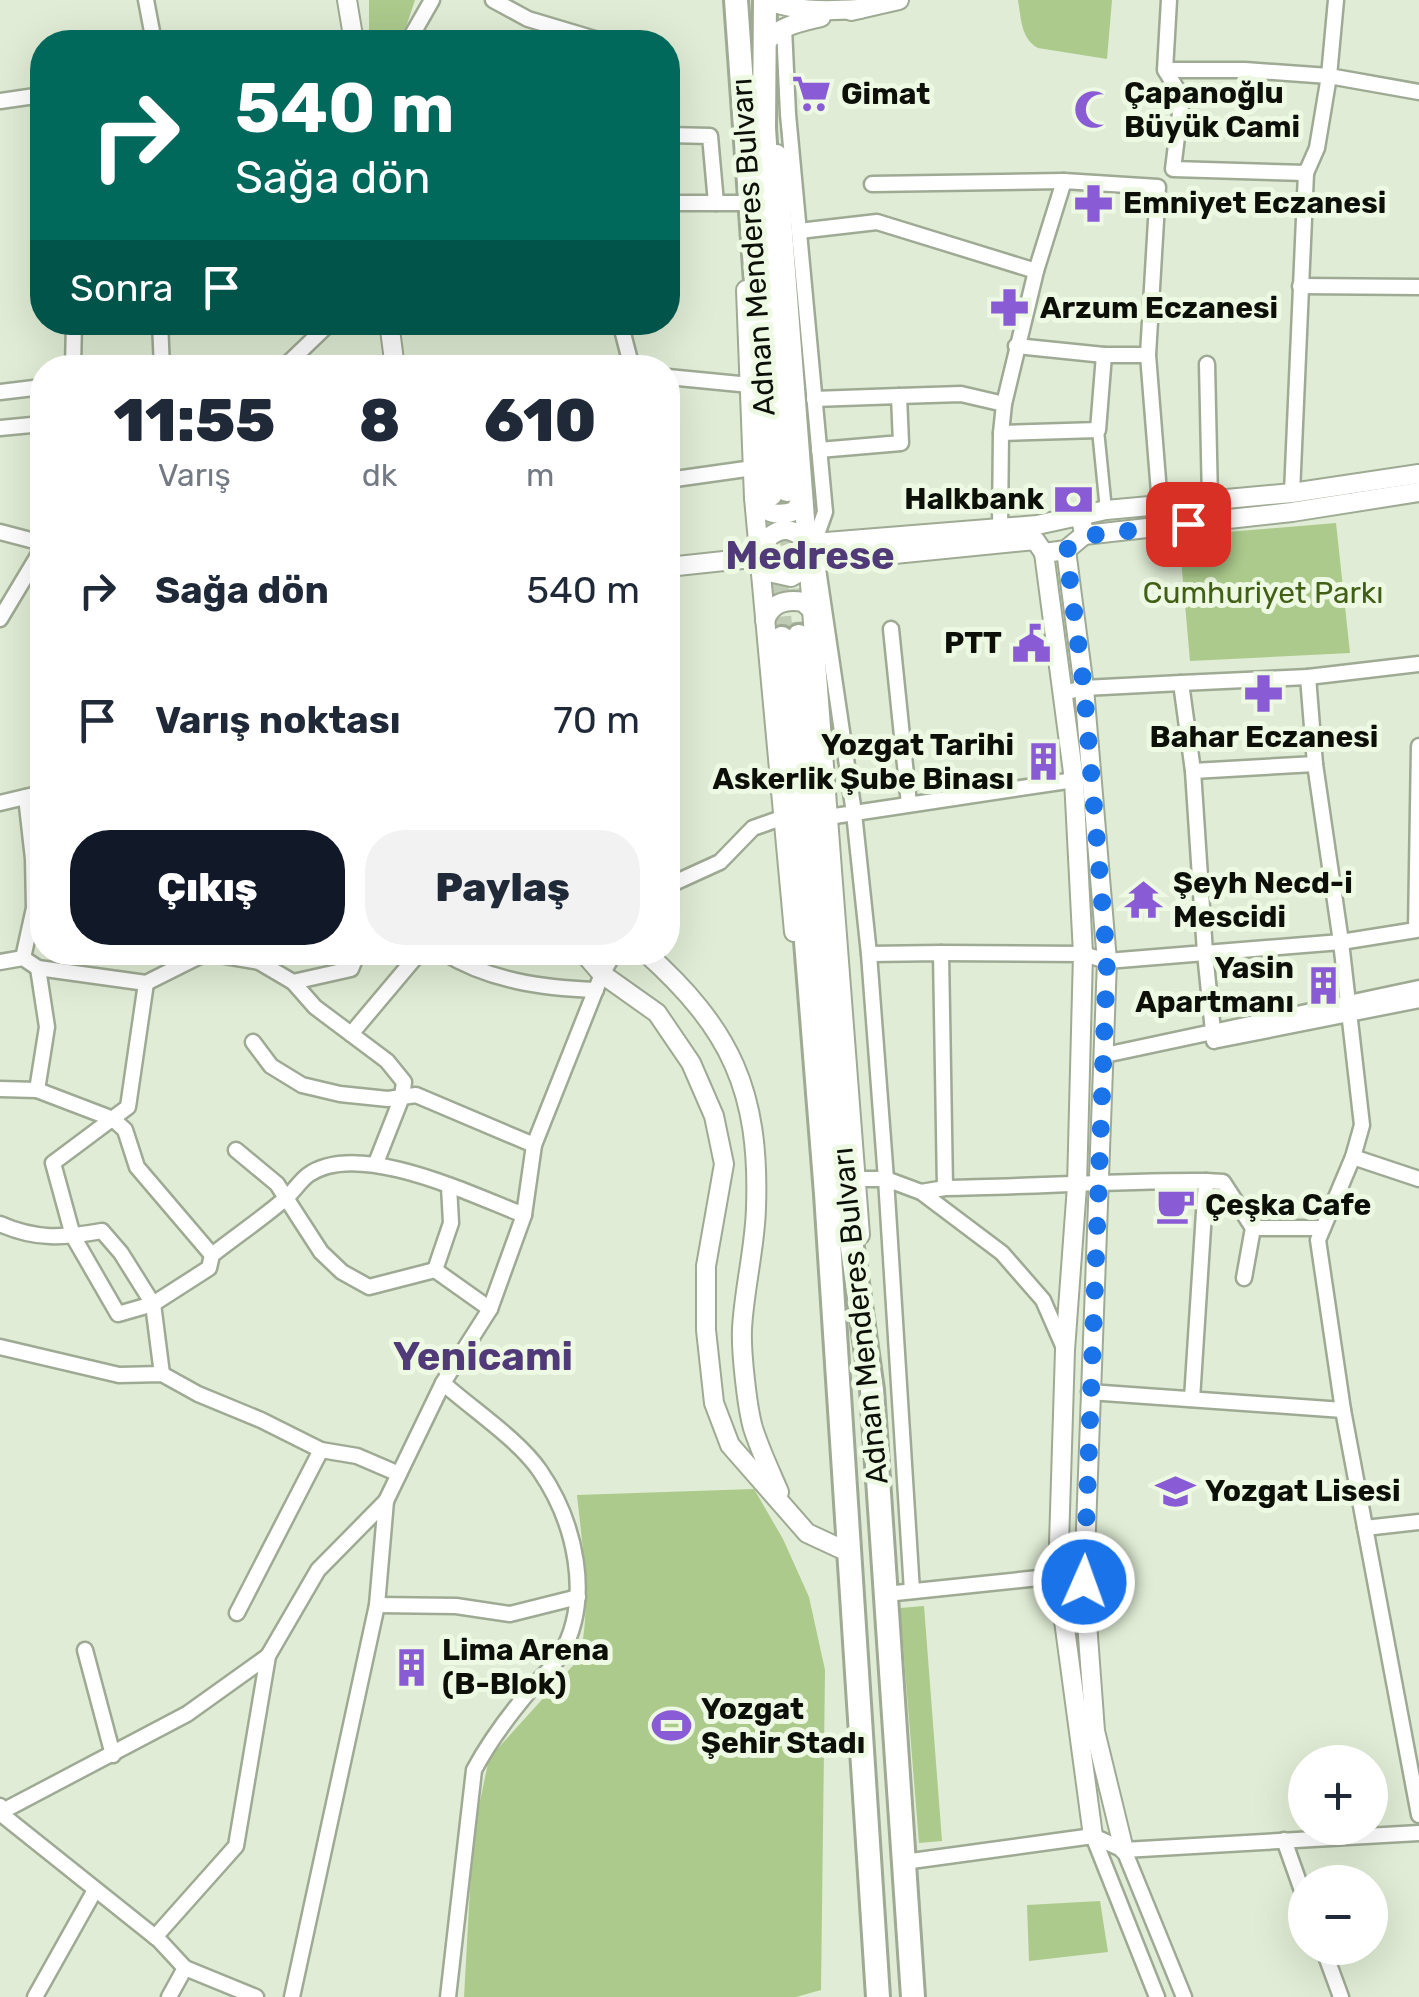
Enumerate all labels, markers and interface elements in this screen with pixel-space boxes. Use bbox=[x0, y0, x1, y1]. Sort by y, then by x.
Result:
text: 540 m bbox=[235, 67, 455, 150]
icon: right bbox=[70, 70, 200, 200]
supermarket icon: Gimat bbox=[790, 73, 832, 115]
place label: Çapanoğlu Büyük Cami bbox=[1124, 75, 1300, 145]
place label: Gimat bbox=[841, 76, 930, 112]
street label: Adnan Menderes Bulvarı bbox=[723, 77, 783, 417]
mosque icon: Çapanoğlu Büyük Cami bbox=[1073, 89, 1115, 131]
text: Sağa dön bbox=[235, 151, 430, 204]
pharmacy icon: Emniyet Eczanesi bbox=[1072, 182, 1114, 224]
place label: Emniyet Eczanesi bbox=[1123, 185, 1386, 221]
icon: arrive bbox=[194, 260, 249, 315]
text: Sonra bbox=[70, 265, 174, 311]
pharmacy icon: Arzum Eczanesi bbox=[989, 287, 1031, 329]
place label: Arzum Eczanesi bbox=[1040, 290, 1278, 326]
text: 11:55 bbox=[113, 385, 275, 456]
text: 8 bbox=[359, 385, 400, 456]
text: 610 bbox=[484, 385, 597, 456]
text: Varış bbox=[158, 456, 231, 494]
text: dk bbox=[362, 456, 397, 494]
text: m bbox=[526, 456, 554, 494]
bank icon: Halkbank bbox=[1053, 478, 1095, 520]
place label: Halkbank bbox=[904, 481, 1044, 517]
pin bbox=[1146, 482, 1231, 567]
icon: arrive bbox=[1161, 497, 1216, 552]
district label: Medrese bbox=[725, 532, 895, 579]
icon: right bbox=[70, 563, 125, 618]
text: Sağa dön bbox=[155, 567, 329, 613]
text: 540 m bbox=[527, 567, 640, 613]
park label: Cumhuriyet Parkı bbox=[1142, 575, 1384, 611]
public building icon: PTT bbox=[1011, 622, 1053, 664]
place label: PTT bbox=[944, 625, 1002, 661]
pharmacy icon: Bahar Eczanesi bbox=[1243, 672, 1285, 714]
icon: arrive bbox=[70, 693, 125, 748]
text: Varış noktası bbox=[155, 697, 401, 743]
text: 70 m bbox=[553, 697, 640, 743]
place label: Bahar Eczanesi bbox=[1150, 719, 1378, 755]
place label: Yozgat Tarihi Askerlik Şube Binası bbox=[713, 727, 1014, 797]
building icon: Yozgat Tarihi Askerlik Şube Binası bbox=[1023, 741, 1065, 783]
button: Çıkış bbox=[70, 830, 345, 945]
button: Paylaş bbox=[365, 830, 640, 945]
place label: Şeyh Necd-i Mescidi bbox=[1173, 865, 1353, 935]
temple icon: Şeyh Necd-i Mescidi bbox=[1122, 879, 1164, 921]
place label: Yasin Apartmanı bbox=[1135, 950, 1294, 1020]
building icon: Yasin Apartmanı bbox=[1303, 964, 1345, 1006]
street label: Adnan Menderes Bulvarı bbox=[824, 1146, 896, 1486]
cafe icon: Çeşka Cafe bbox=[1154, 1184, 1196, 1226]
place label: Çeşka Cafe bbox=[1205, 1187, 1371, 1223]
district label: Yenicami bbox=[393, 1333, 573, 1380]
school or university icon: Yozgat Lisesi bbox=[1154, 1470, 1196, 1512]
place label: Yozgat Lisesi bbox=[1205, 1473, 1401, 1509]
position arrow bbox=[1032, 1530, 1136, 1634]
place label: Lima Arena (B-Blok) bbox=[442, 1632, 609, 1702]
building icon: Lima Arena (B-Blok) bbox=[391, 1646, 433, 1688]
place label: Yozgat Şehir Stadı bbox=[701, 1691, 865, 1761]
sports icon: Yozgat Şehir Stadı bbox=[650, 1705, 692, 1747]
map controls bbox=[1288, 1745, 1388, 1965]
button: + bbox=[1288, 1745, 1388, 1845]
button: − bbox=[1288, 1865, 1388, 1965]

